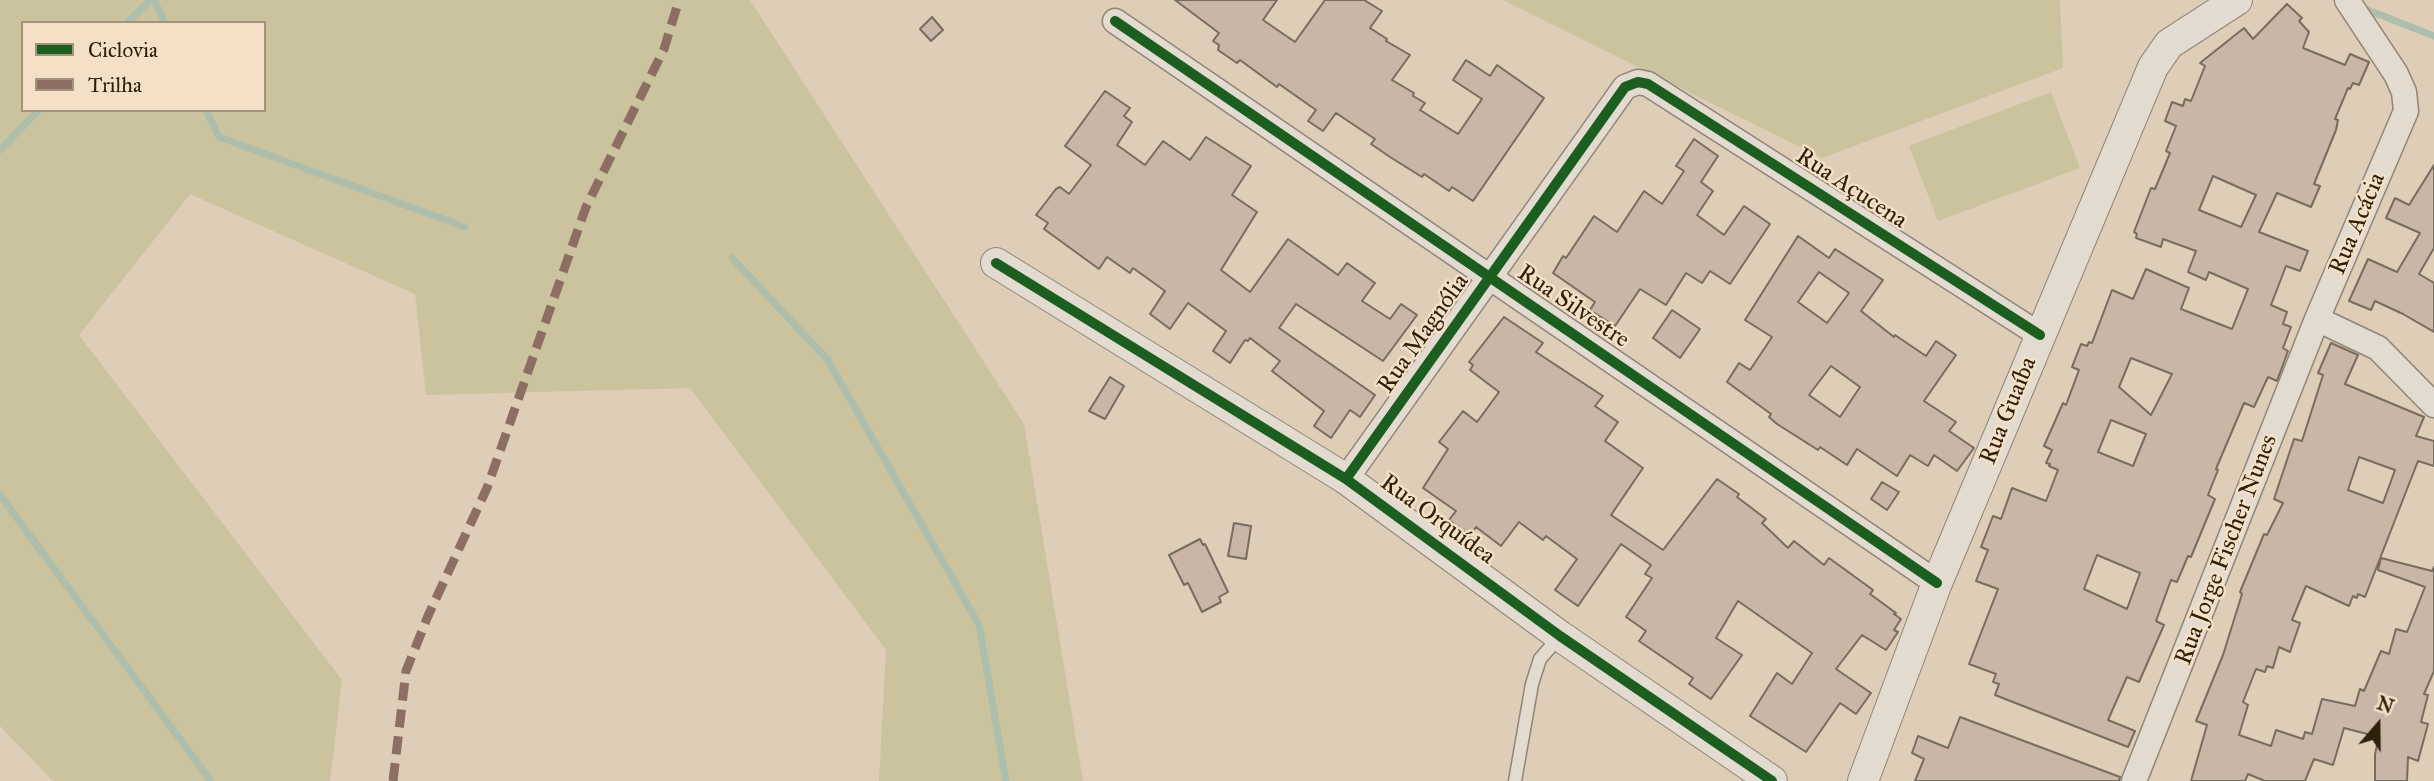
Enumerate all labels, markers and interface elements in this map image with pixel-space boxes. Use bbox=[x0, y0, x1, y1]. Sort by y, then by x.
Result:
legend bbox=[21, 21, 266, 112]
text: Ciclovia bbox=[88, 37, 158, 63]
text: Trilha bbox=[88, 72, 142, 98]
street label: Rua Açucena bbox=[1790, 142, 1912, 236]
street label: Rua Acácia bbox=[2324, 169, 2392, 279]
street label: Rua Silvestre bbox=[1512, 259, 1634, 355]
street label: Rua Magnólia bbox=[1372, 269, 1476, 399]
street label: Rua Guaíba bbox=[1974, 353, 2044, 469]
street label: Rua Jorge Fischer Nunes bbox=[2170, 431, 2284, 669]
street label: Rua Orquídea bbox=[1374, 469, 1500, 571]
north arrow bbox=[2343, 690, 2413, 760]
text: N bbox=[2374, 691, 2397, 718]

